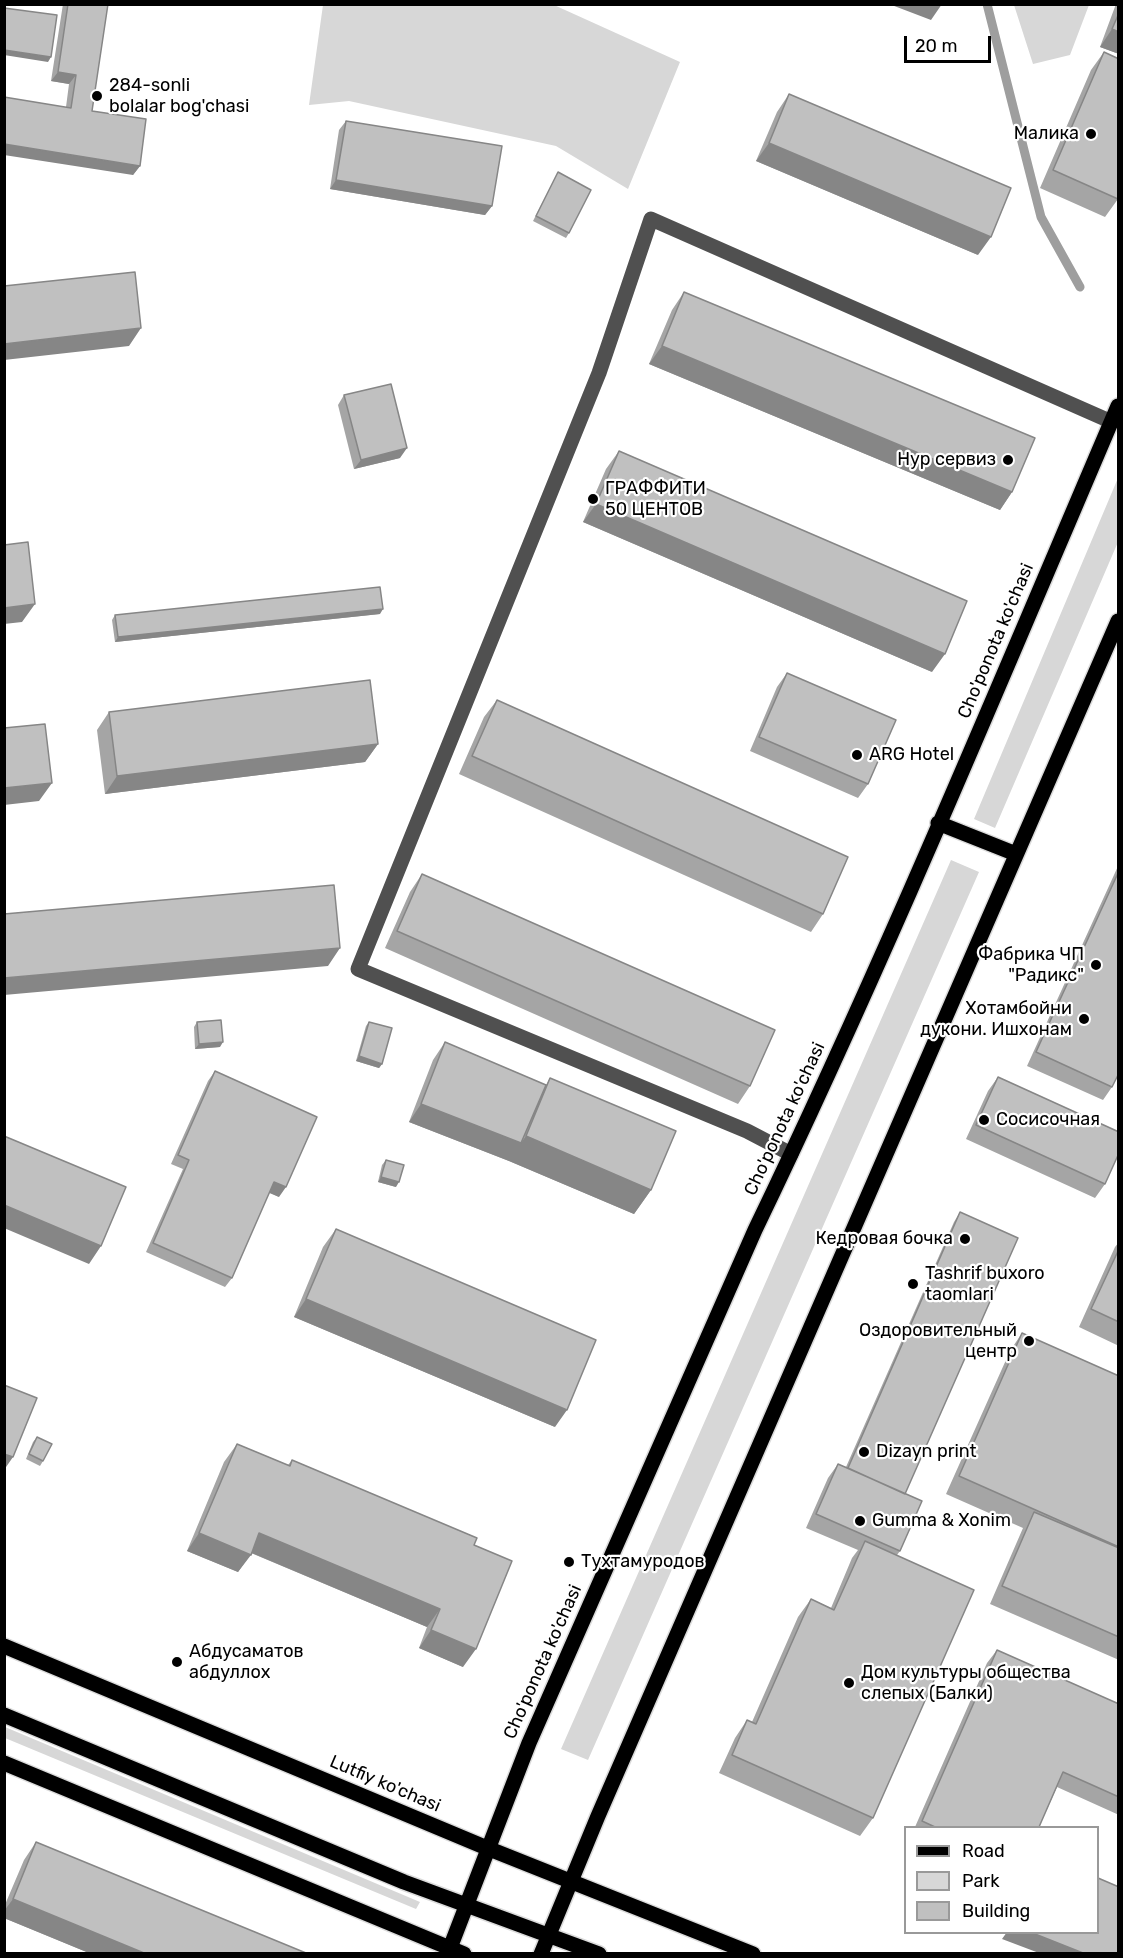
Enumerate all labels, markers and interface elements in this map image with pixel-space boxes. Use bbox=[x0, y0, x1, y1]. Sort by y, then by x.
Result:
scale bar bbox=[907, 24, 994, 62]
text: 20 m bbox=[915, 35, 957, 57]
place label: 284-sonli bolalar bog'chasi bbox=[109, 75, 249, 118]
marker: 284-sonli bolalar bog'chasi bbox=[90, 89, 104, 103]
place label: Малика bbox=[1014, 123, 1079, 145]
marker: Малика bbox=[1084, 127, 1098, 141]
place label: Нур сервиз bbox=[897, 449, 996, 471]
marker: Нур сервиз bbox=[1001, 453, 1015, 467]
place label: ГРАФФИТИ 50 ЦЕНТОВ bbox=[605, 478, 706, 520]
marker: ГРАФФИТИ 50 ЦЕНТОВ bbox=[586, 492, 600, 506]
street label: Cho'ponota ko'chasi bbox=[954, 560, 1038, 722]
place label: ARG Hotel bbox=[869, 744, 954, 766]
marker: ARG Hotel bbox=[850, 748, 864, 762]
place label: Фабрика ЧП "Радикс" bbox=[978, 944, 1084, 986]
marker: Фабрика ЧП "Радикс" bbox=[1089, 958, 1103, 972]
place label: Хотамбойни дукони. Ишхонам bbox=[920, 998, 1072, 1040]
marker: Хотамбойни дукони. Ишхонам bbox=[1077, 1012, 1091, 1026]
street label: Cho'ponota ko'chasi bbox=[740, 1039, 830, 1199]
place label: Сосисочная bbox=[996, 1109, 1100, 1131]
marker: Сосисочная bbox=[977, 1113, 991, 1127]
place label: Кедровая бочка bbox=[816, 1228, 953, 1250]
marker: Кедровая бочка bbox=[958, 1232, 972, 1246]
place label: Tashrif buxoro taomlari bbox=[925, 1263, 1045, 1306]
marker: Tashrif buxoro taomlari bbox=[906, 1277, 920, 1291]
place label: Оздоровительный центр bbox=[859, 1320, 1017, 1362]
marker: Оздоровительный центр bbox=[1022, 1334, 1036, 1348]
place label: Dizayn print bbox=[876, 1441, 977, 1463]
marker: Dizayn print bbox=[857, 1445, 871, 1459]
place label: Gumma & Xonim bbox=[872, 1510, 1011, 1532]
marker: Gumma & Xonim bbox=[853, 1514, 867, 1528]
place label: Тухтамуродов bbox=[581, 1551, 705, 1573]
marker: Тухтамуродов bbox=[562, 1555, 576, 1569]
street label: Cho'ponota ko'chasi bbox=[499, 1582, 587, 1742]
place label: Абдусаматов абдуллох bbox=[189, 1641, 304, 1684]
marker: Абдусаматов абдуллох bbox=[170, 1655, 184, 1669]
place label: Дом культуры общества слепых (Балки) bbox=[861, 1662, 1071, 1704]
marker: Дом культуры общества слепых (Балки) bbox=[842, 1676, 856, 1690]
street label: Lutfiy ko'chasi bbox=[326, 1751, 444, 1817]
legend bbox=[904, 1826, 1099, 1934]
text: Road bbox=[962, 1840, 1005, 1862]
text: Park bbox=[962, 1870, 999, 1892]
text: Building bbox=[962, 1900, 1030, 1922]

